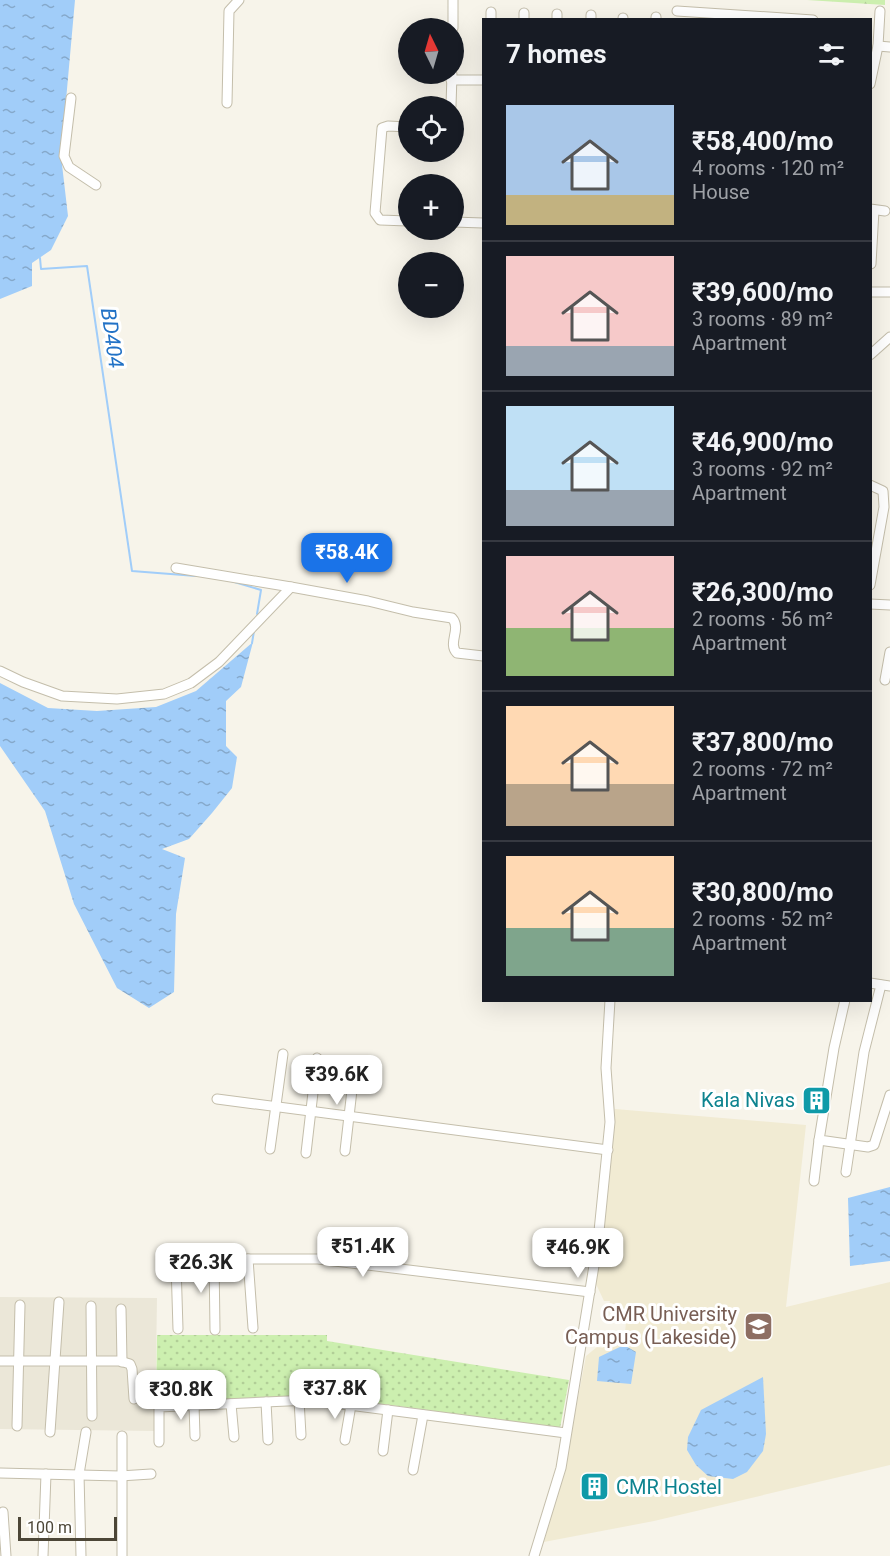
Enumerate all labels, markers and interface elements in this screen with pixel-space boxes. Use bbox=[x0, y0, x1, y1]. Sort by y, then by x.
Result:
north arrow bbox=[398, 18, 464, 84]
map controls bbox=[398, 18, 464, 318]
icon: filters bbox=[815, 38, 848, 71]
text: 7 homes bbox=[506, 39, 607, 69]
button: locate bbox=[398, 96, 464, 162]
text: ₹58,400/mo bbox=[692, 126, 834, 156]
icon: home bbox=[554, 129, 626, 201]
text: 4 rooms · 120 m² bbox=[692, 156, 844, 180]
button: + bbox=[398, 174, 464, 240]
text: House bbox=[692, 180, 750, 204]
button: − bbox=[398, 252, 464, 318]
text: ₹39,600/mo bbox=[692, 277, 834, 307]
icon: home bbox=[554, 280, 626, 352]
water label: BD404 bbox=[96, 306, 128, 370]
text: 3 rooms · 89 m² bbox=[692, 307, 833, 331]
text: Apartment bbox=[692, 331, 787, 355]
text: ₹46,900/mo bbox=[692, 427, 834, 457]
icon: home bbox=[554, 430, 626, 502]
text: 3 rooms · 92 m² bbox=[692, 457, 833, 481]
text: Apartment bbox=[692, 481, 787, 505]
pin: ₹58.4K bbox=[298, 533, 396, 584]
text: ₹58.4K bbox=[315, 540, 379, 564]
text: ₹26,300/mo bbox=[692, 577, 834, 607]
icon: home bbox=[554, 580, 626, 652]
text: 2 rooms · 56 m² bbox=[692, 607, 833, 631]
text: Apartment bbox=[692, 631, 787, 655]
text: ₹37,800/mo bbox=[692, 727, 834, 757]
icon: home bbox=[554, 730, 626, 802]
text: 2 rooms · 72 m² bbox=[692, 757, 833, 781]
text: Apartment bbox=[692, 781, 787, 805]
text: ₹30,800/mo bbox=[692, 877, 834, 907]
icon: home bbox=[554, 880, 626, 952]
text: 2 rooms · 52 m² bbox=[692, 907, 833, 931]
text: Apartment bbox=[692, 931, 787, 955]
pin: ₹39.6K bbox=[288, 1055, 386, 1106]
text: ₹39.6K bbox=[305, 1062, 369, 1086]
building icon: Kala Nivas bbox=[800, 1084, 832, 1116]
place label: Kala Nivas bbox=[701, 1088, 795, 1112]
pin: ₹51.4K bbox=[314, 1227, 412, 1278]
pin: ₹46.9K bbox=[529, 1228, 627, 1279]
text: ₹51.4K bbox=[331, 1234, 395, 1258]
text: ₹46.9K bbox=[546, 1235, 610, 1259]
pin: ₹26.3K bbox=[152, 1243, 250, 1294]
text: ₹26.3K bbox=[169, 1250, 233, 1274]
place label: CMR University Campus (Lakeside) bbox=[565, 1302, 738, 1349]
school or university icon: CMR University Campus (Lakeside) bbox=[742, 1310, 774, 1342]
pin: ₹37.8K bbox=[286, 1369, 384, 1420]
pin: ₹30.8K bbox=[132, 1370, 230, 1421]
text: ₹37.8K bbox=[303, 1376, 367, 1400]
text: ₹30.8K bbox=[149, 1377, 213, 1401]
building icon: CMR Hostel bbox=[579, 1471, 611, 1503]
place label: CMR Hostel bbox=[616, 1475, 722, 1499]
scale bar bbox=[18, 1514, 117, 1542]
text: 100 m bbox=[27, 1518, 72, 1537]

